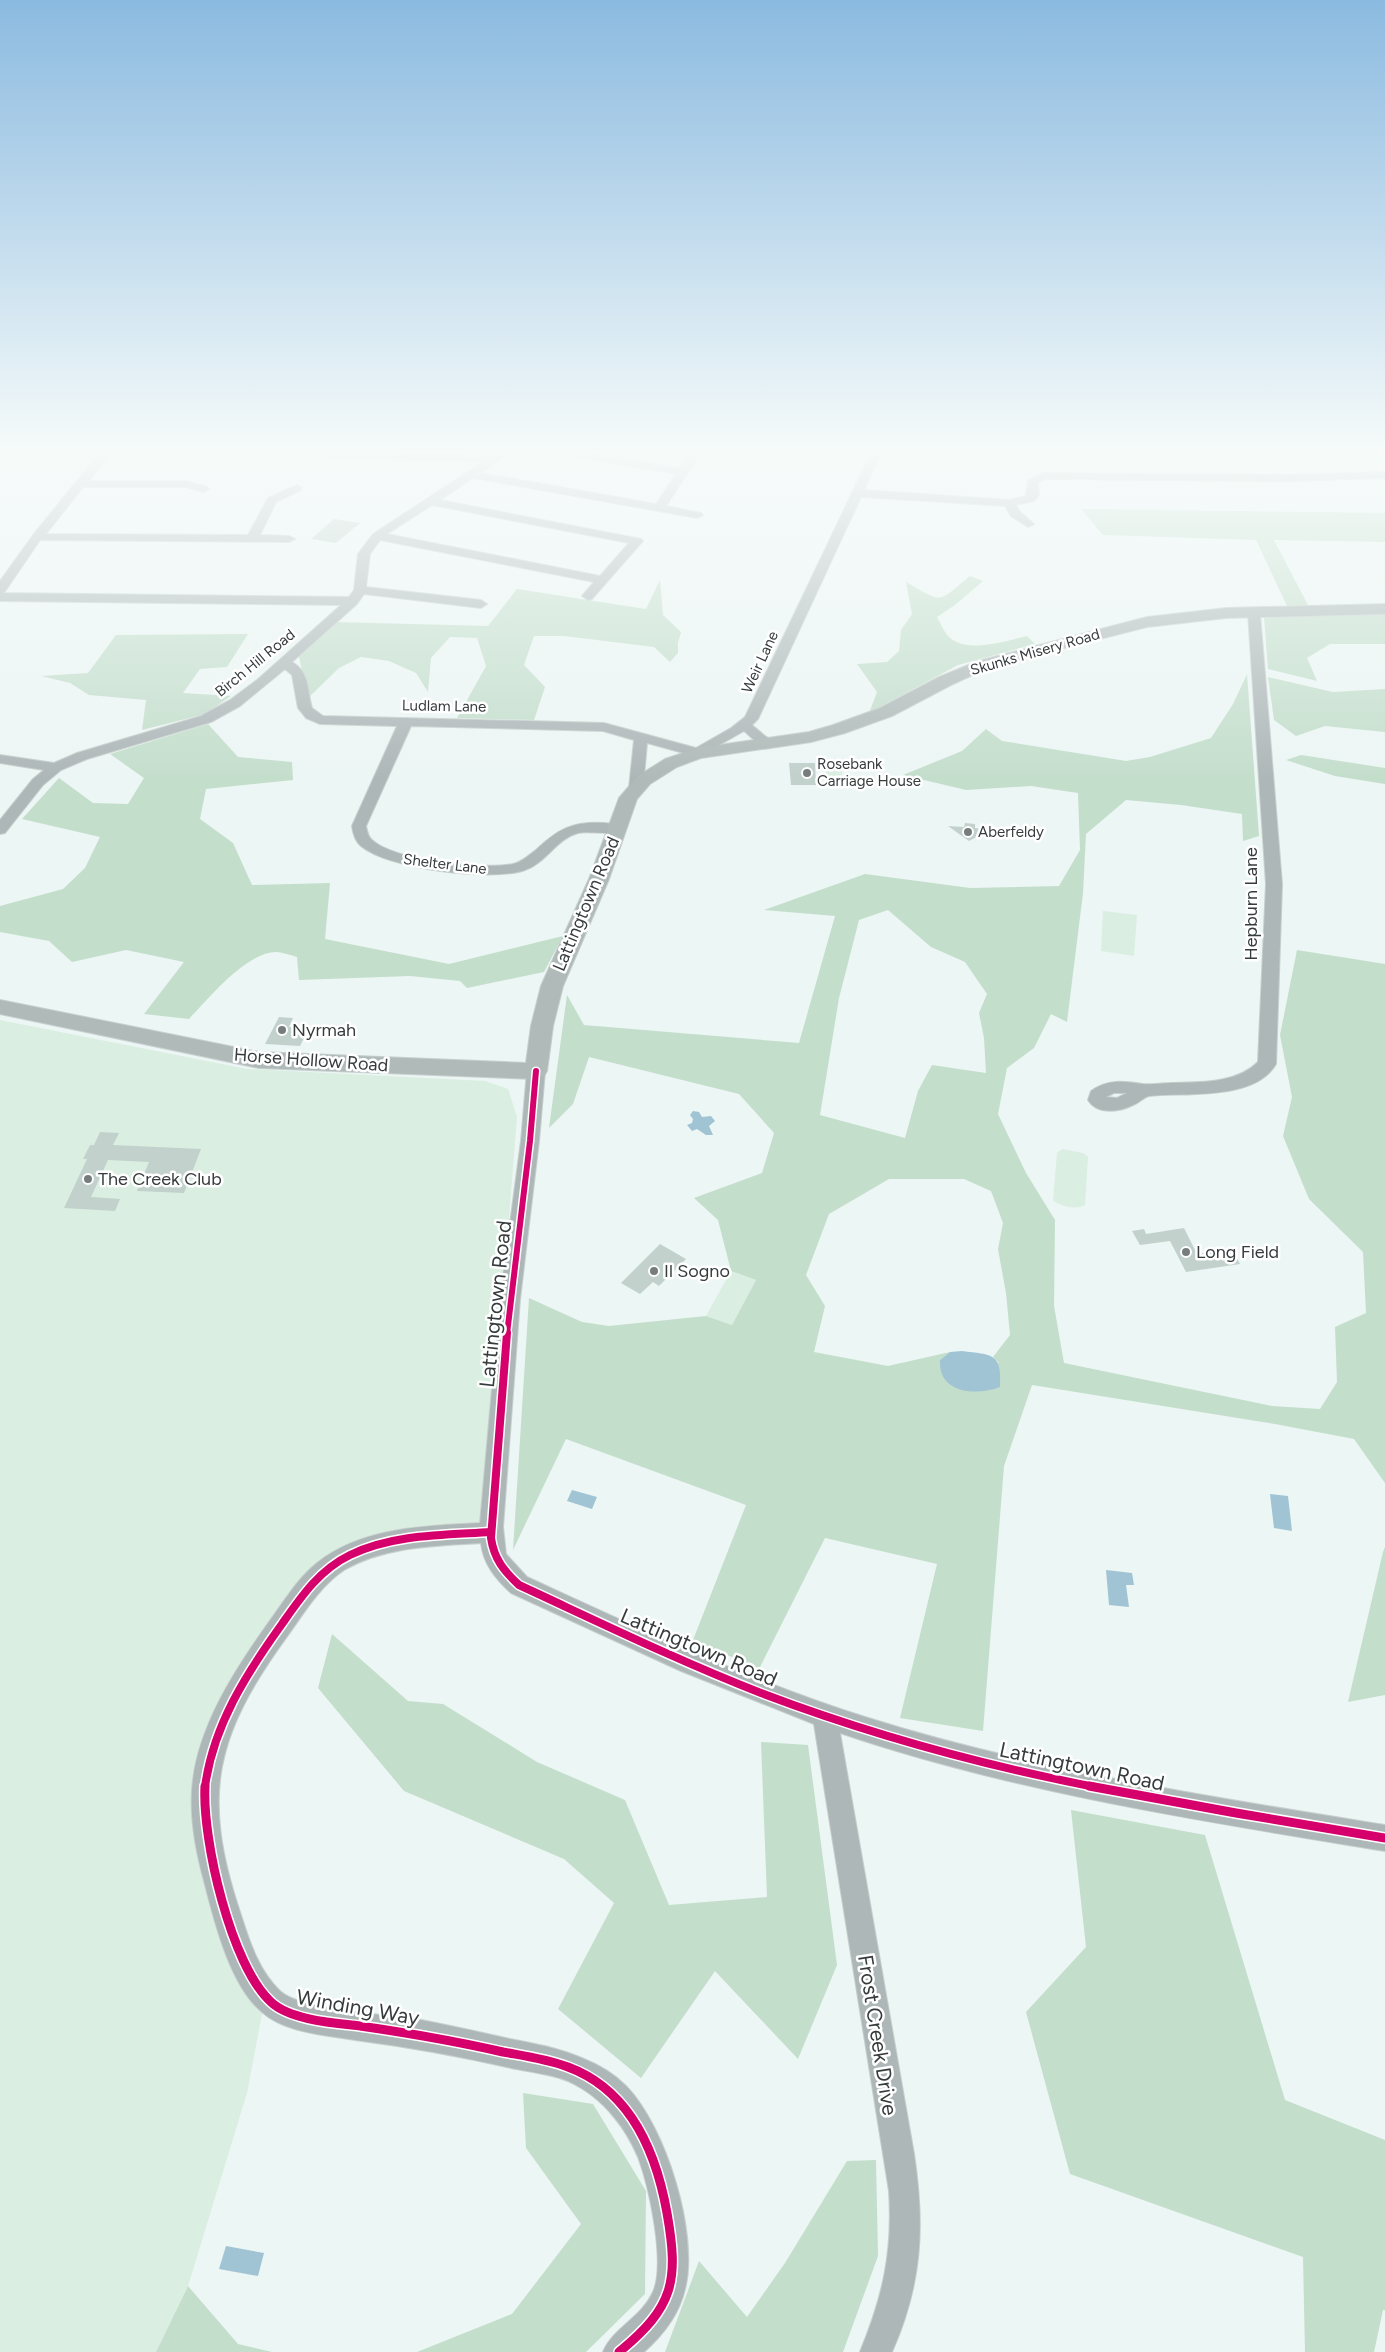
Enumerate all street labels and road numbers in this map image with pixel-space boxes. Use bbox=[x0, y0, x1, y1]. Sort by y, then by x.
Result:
street label: Birch Hill Road bbox=[211, 625, 299, 701]
street label: Skunks Misery Road bbox=[968, 625, 1102, 679]
street label: Weir Lane bbox=[738, 628, 782, 696]
street label: Ludlam Lane bbox=[402, 696, 486, 716]
street label: Lattingtown Road bbox=[548, 833, 624, 975]
street label: Hepburn Lane bbox=[1240, 847, 1262, 961]
street label: Shelter Lane bbox=[402, 850, 488, 878]
street label: Horse Hollow Road bbox=[233, 1044, 389, 1076]
street label: Lattingtown Road bbox=[474, 1219, 516, 1389]
street label: Lattingtown Road bbox=[617, 1603, 781, 1691]
street label: Lattingtown Road bbox=[997, 1736, 1167, 1796]
street label: Frost Creek Drive bbox=[853, 1953, 903, 2117]
street label: Winding Way bbox=[295, 1984, 421, 2030]

